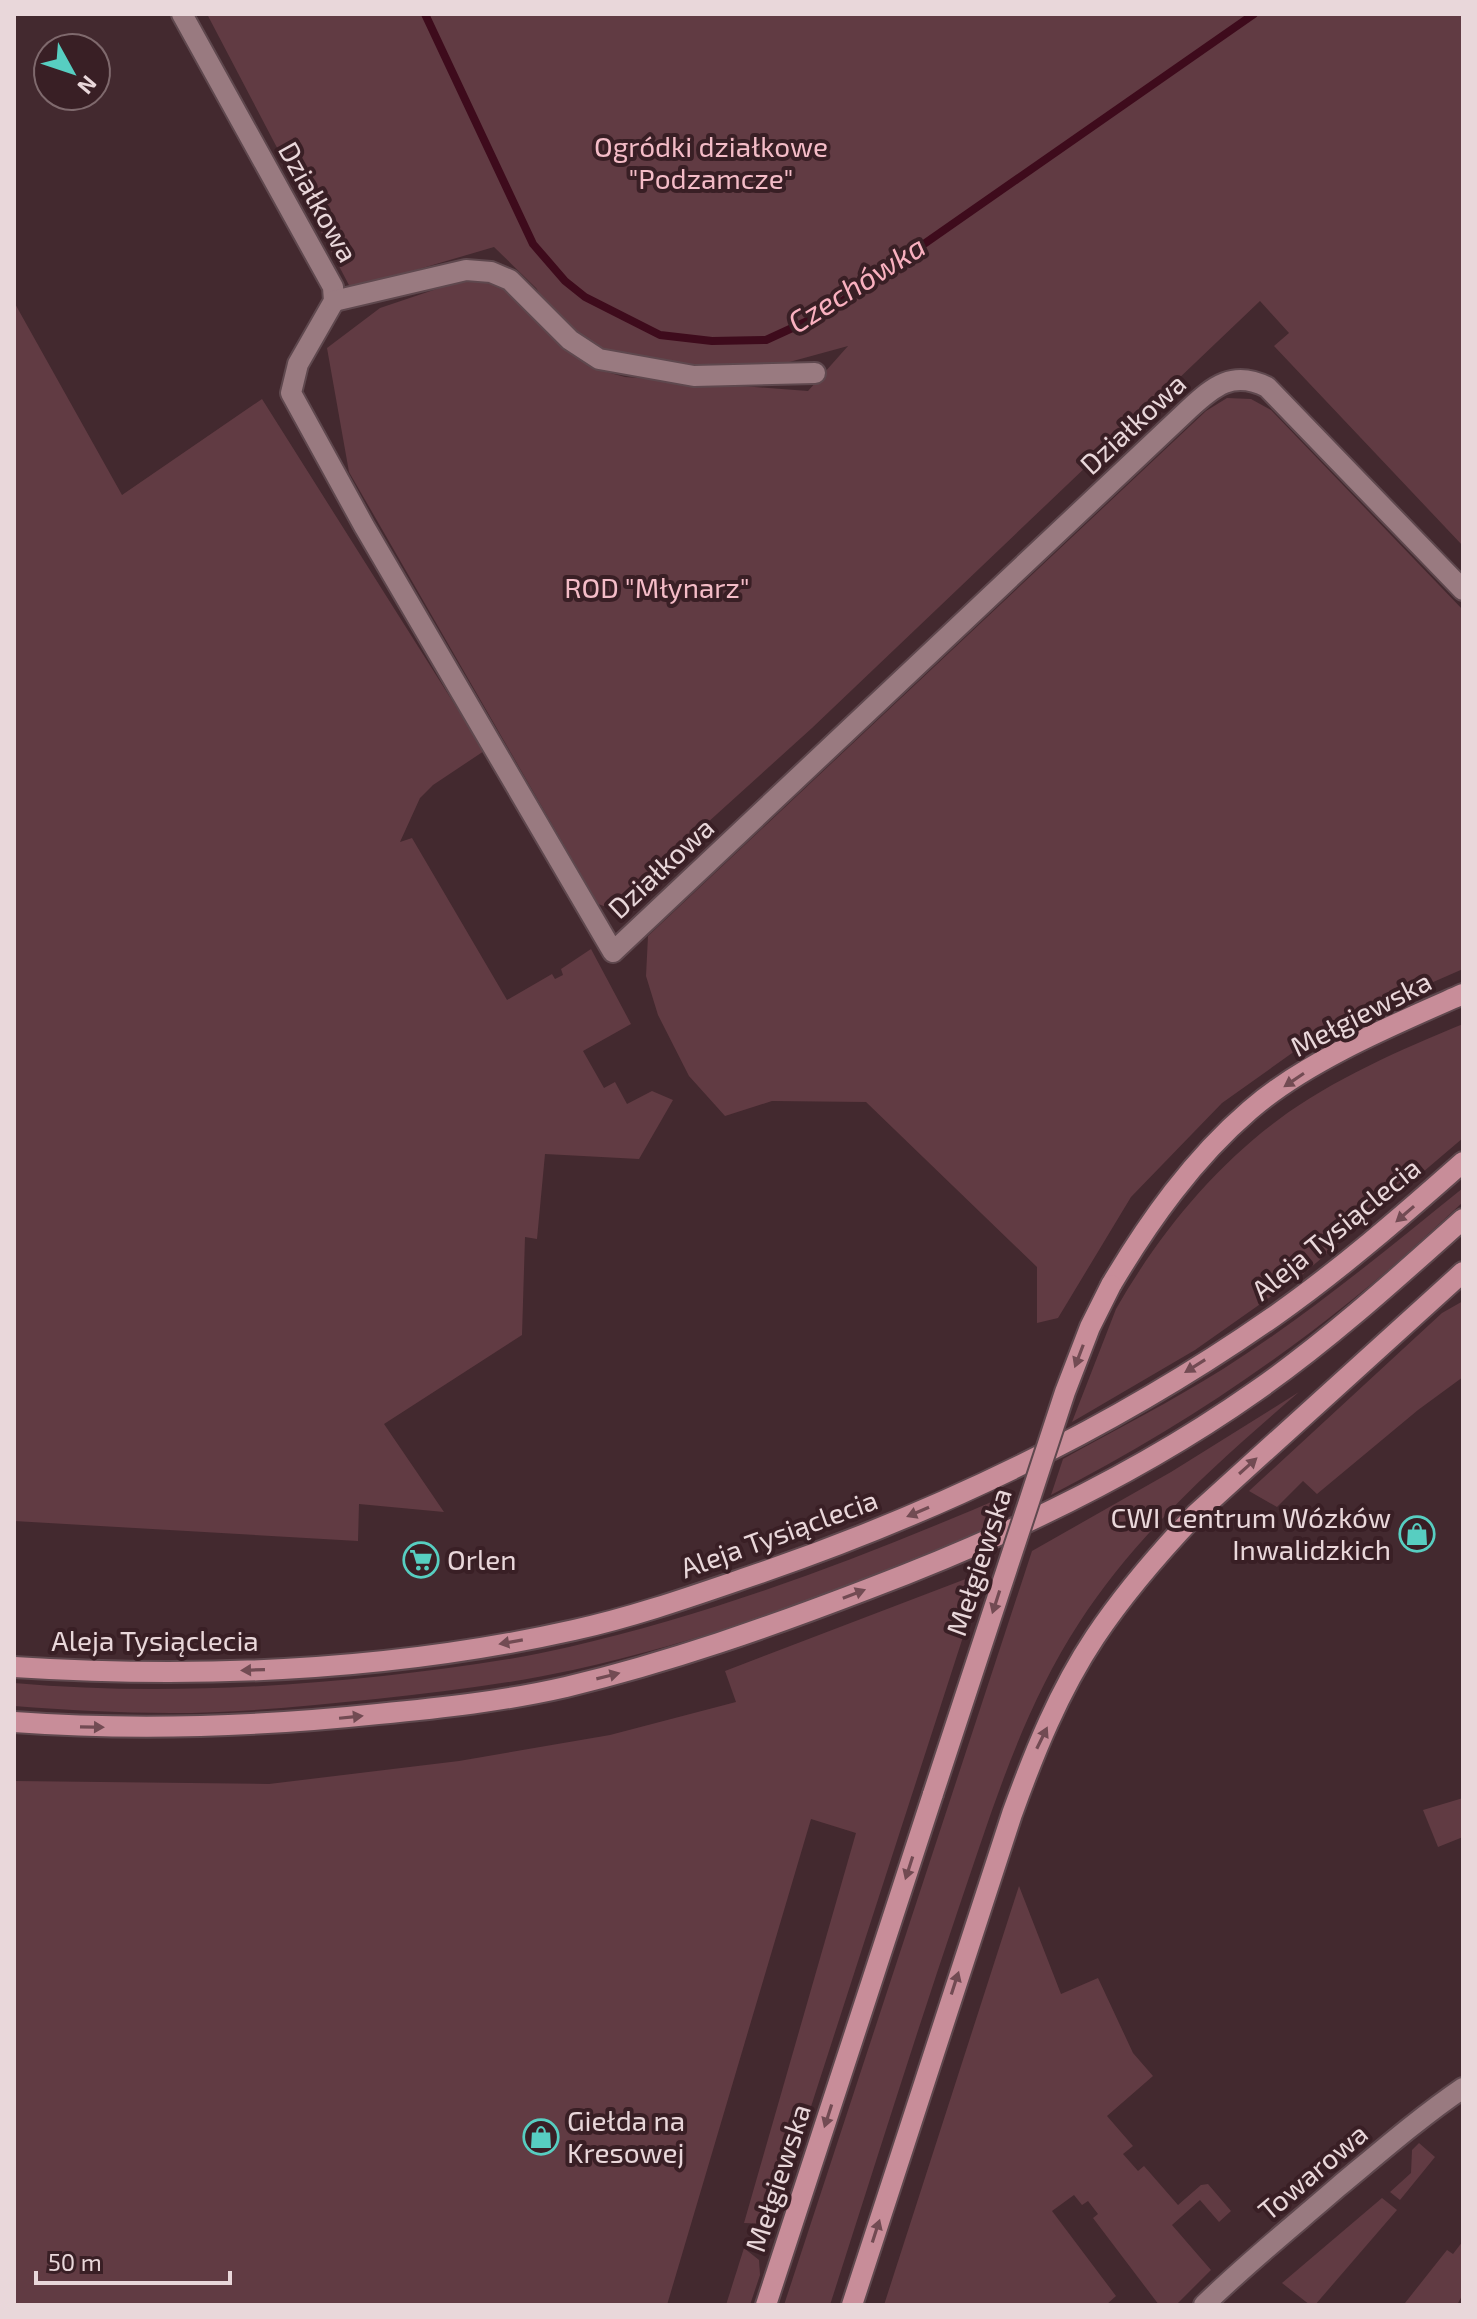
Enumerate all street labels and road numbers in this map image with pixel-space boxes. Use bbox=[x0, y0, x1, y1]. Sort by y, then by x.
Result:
street label: Działkowa bbox=[272, 135, 366, 268]
street label: Działkowa bbox=[1072, 366, 1192, 481]
street label: Działkowa bbox=[600, 810, 720, 925]
street label: Mełgiewska bbox=[1285, 963, 1437, 1063]
street label: Aleja Tysiąclecia bbox=[1244, 1150, 1427, 1307]
street label: Aleja Tysiąclecia bbox=[675, 1482, 882, 1585]
street label: Mełgiewska bbox=[938, 1484, 1018, 1640]
street label: Aleja Tysiąclecia bbox=[51, 1623, 259, 1657]
street label: Mełgiewska bbox=[737, 2100, 817, 2256]
street label: Towarowa bbox=[1251, 2116, 1374, 2227]

